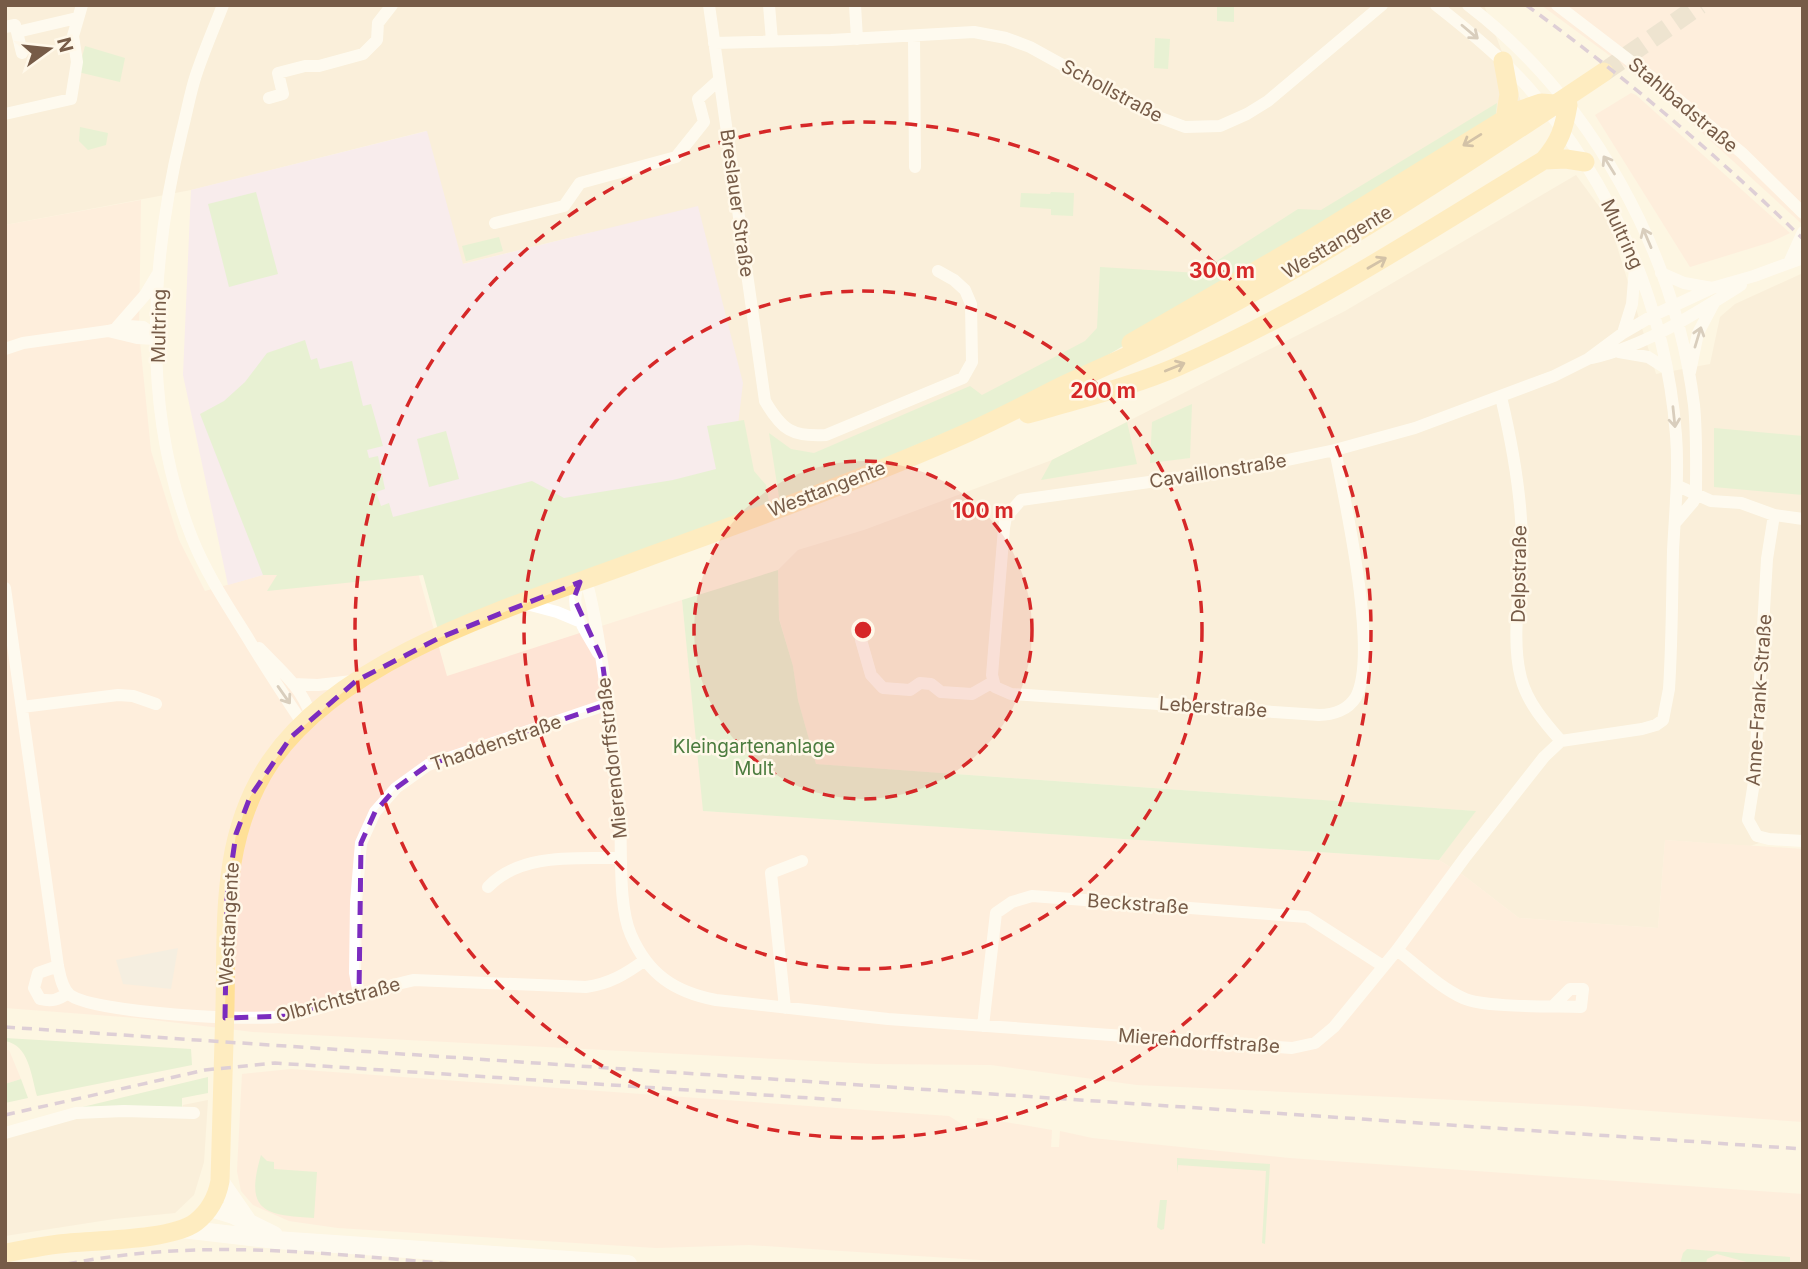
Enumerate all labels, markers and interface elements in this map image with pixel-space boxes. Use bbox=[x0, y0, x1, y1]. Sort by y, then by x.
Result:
north arrow bbox=[14, 14, 84, 84]
one-way arrow bbox=[1461, 24, 1479, 40]
text: N bbox=[52, 35, 78, 55]
street label: Stahlbadstraße bbox=[1624, 52, 1742, 158]
street label: Schollstraße bbox=[1057, 55, 1167, 127]
street label: Breslauer Straße bbox=[715, 127, 759, 279]
one-way arrow bbox=[1463, 132, 1482, 147]
one-way arrow bbox=[1601, 155, 1615, 175]
street label: Multring bbox=[1596, 195, 1648, 273]
street label: Westtangente bbox=[1278, 200, 1396, 284]
one-way arrow bbox=[1640, 228, 1653, 249]
one-way arrow bbox=[1366, 255, 1386, 269]
text: 300 m bbox=[1189, 258, 1255, 283]
street label: Multring bbox=[147, 289, 171, 363]
one-way arrow bbox=[1693, 327, 1706, 349]
one-way arrow bbox=[1164, 360, 1185, 373]
text: 200 m bbox=[1070, 378, 1136, 403]
one-way arrow bbox=[1668, 406, 1681, 428]
street label: Cavaillonstraße bbox=[1148, 449, 1288, 493]
street label: Westtangente bbox=[765, 456, 889, 522]
text: 100 m bbox=[952, 498, 1014, 523]
street label: Delpstraße bbox=[1507, 525, 1531, 623]
street label: Anne-Frank-Straße bbox=[1742, 613, 1776, 787]
centre of rings bbox=[851, 618, 875, 642]
street label: Mierendorffstraße bbox=[592, 676, 632, 840]
one-way arrow bbox=[277, 685, 291, 704]
street label: Leberstraße bbox=[1158, 692, 1268, 722]
street label: Thaddenstraße bbox=[428, 710, 564, 776]
park label: Kleingartenanlage Mult bbox=[673, 735, 835, 780]
street label: Westtangente bbox=[214, 862, 244, 986]
street label: Beckstraße bbox=[1086, 889, 1190, 919]
street label: Olbrichtstraße bbox=[273, 972, 403, 1028]
street label: Mierendorffstraße bbox=[1117, 1024, 1281, 1058]

